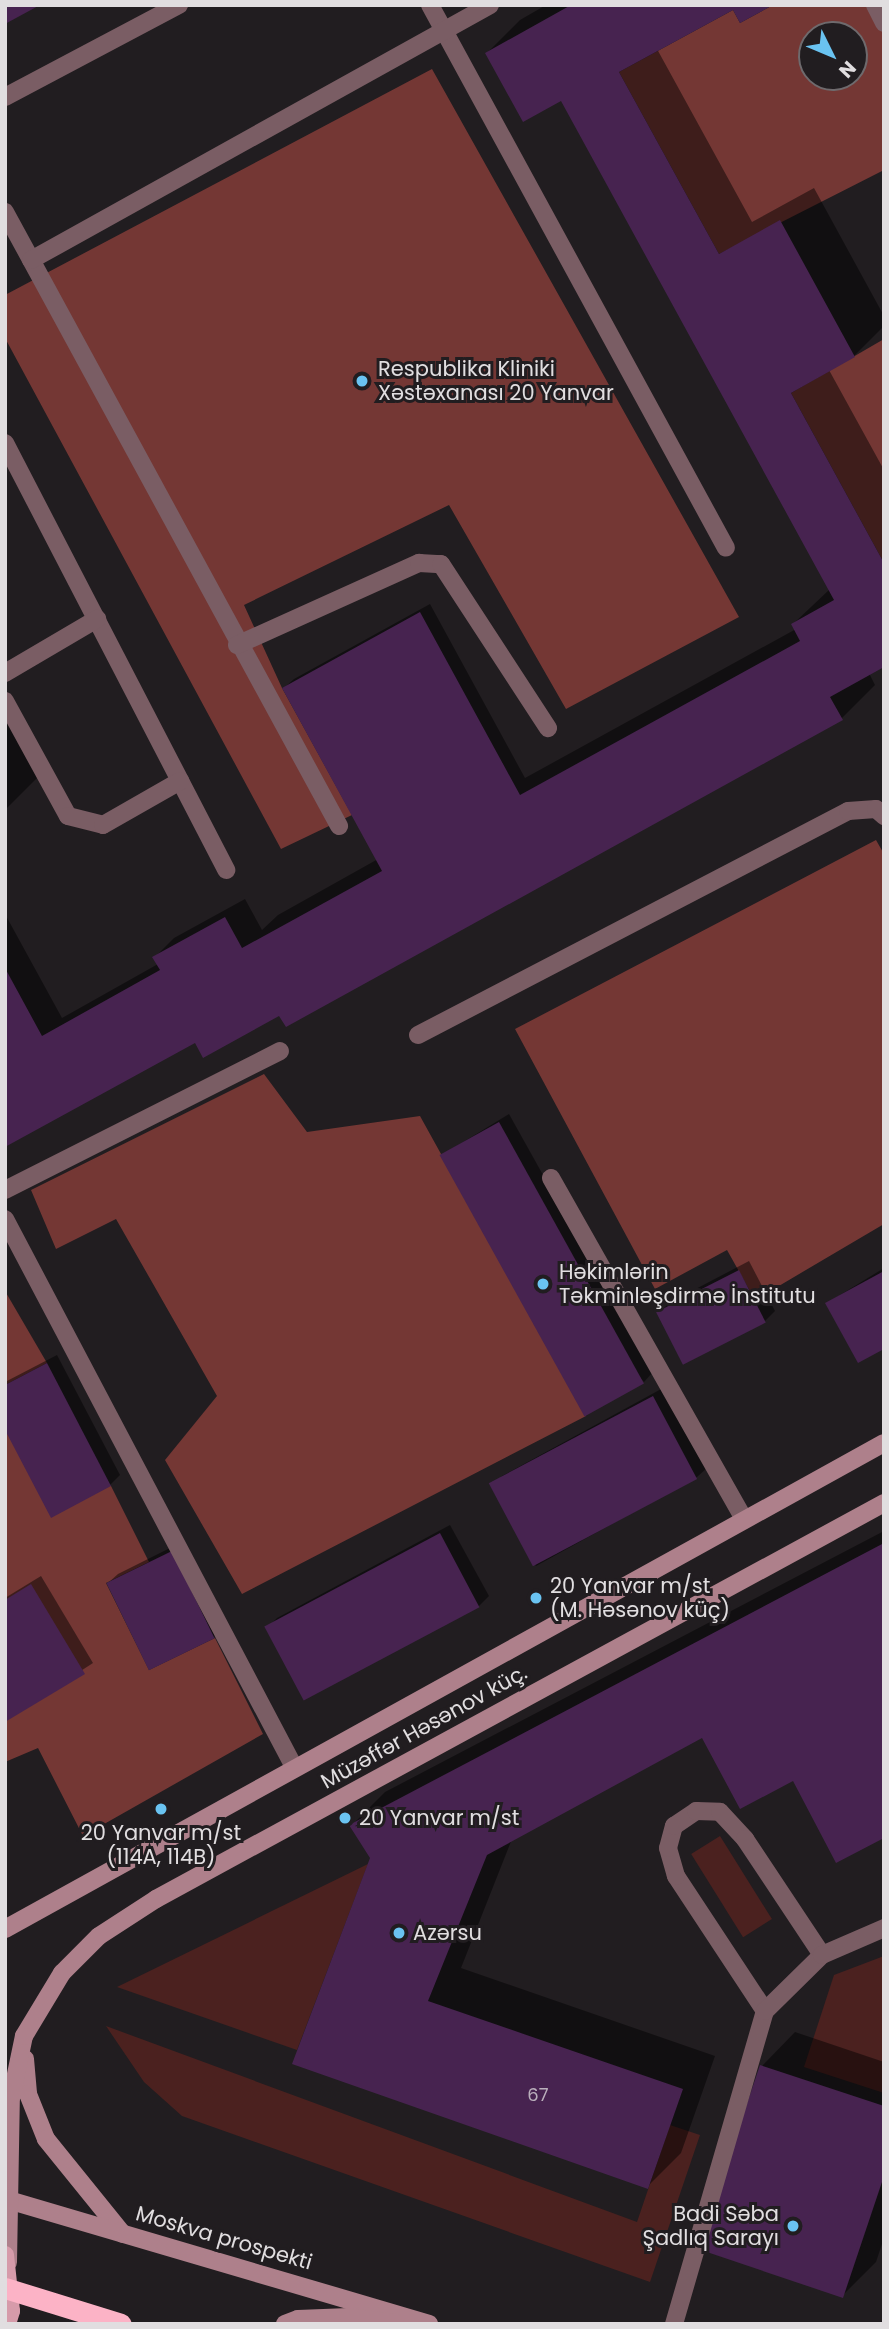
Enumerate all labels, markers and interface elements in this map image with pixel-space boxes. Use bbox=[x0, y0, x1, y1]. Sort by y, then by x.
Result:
north arrow bbox=[798, 21, 868, 91]
text: N bbox=[833, 55, 862, 84]
place label: Respublika Kliniki Xəstəxanası 20 Yanvar bbox=[378, 356, 614, 406]
marker: Respublika Kliniki Xəstəxanası 20 Yanvar bbox=[352, 371, 372, 391]
place label: Həkimlərin Təkminləşdirmə İnstitutu bbox=[559, 1259, 816, 1309]
marker: Həkimlərin Təkminləşdirmə İnstitutu bbox=[533, 1274, 553, 1294]
place label: 20 Yanvar m/st (M. Həsənov küç) bbox=[550, 1573, 730, 1623]
marker: 20 Yanvar m/st (M. Həsənov küç) bbox=[528, 1590, 544, 1606]
street label: Müzəffər Həsənov küç. bbox=[317, 1660, 531, 1794]
marker: 20 Yanvar m/st (114A, 114B) bbox=[153, 1801, 169, 1817]
place label: 20 Yanvar m/st bbox=[359, 1805, 519, 1831]
marker: 20 Yanvar m/st bbox=[337, 1810, 353, 1826]
place label: 20 Yanvar m/st (114A, 114B) bbox=[81, 1820, 241, 1870]
place label: Azərsu bbox=[413, 1920, 482, 1946]
marker: Azərsu bbox=[391, 1925, 407, 1941]
house number: 67 bbox=[527, 2084, 549, 2106]
street label: Moskva prospekti bbox=[133, 2201, 315, 2275]
place label: Badi Səba Şadlıq Sarayı bbox=[643, 2201, 779, 2251]
marker: Badi Səba Şadlıq Sarayı bbox=[785, 2218, 801, 2234]

